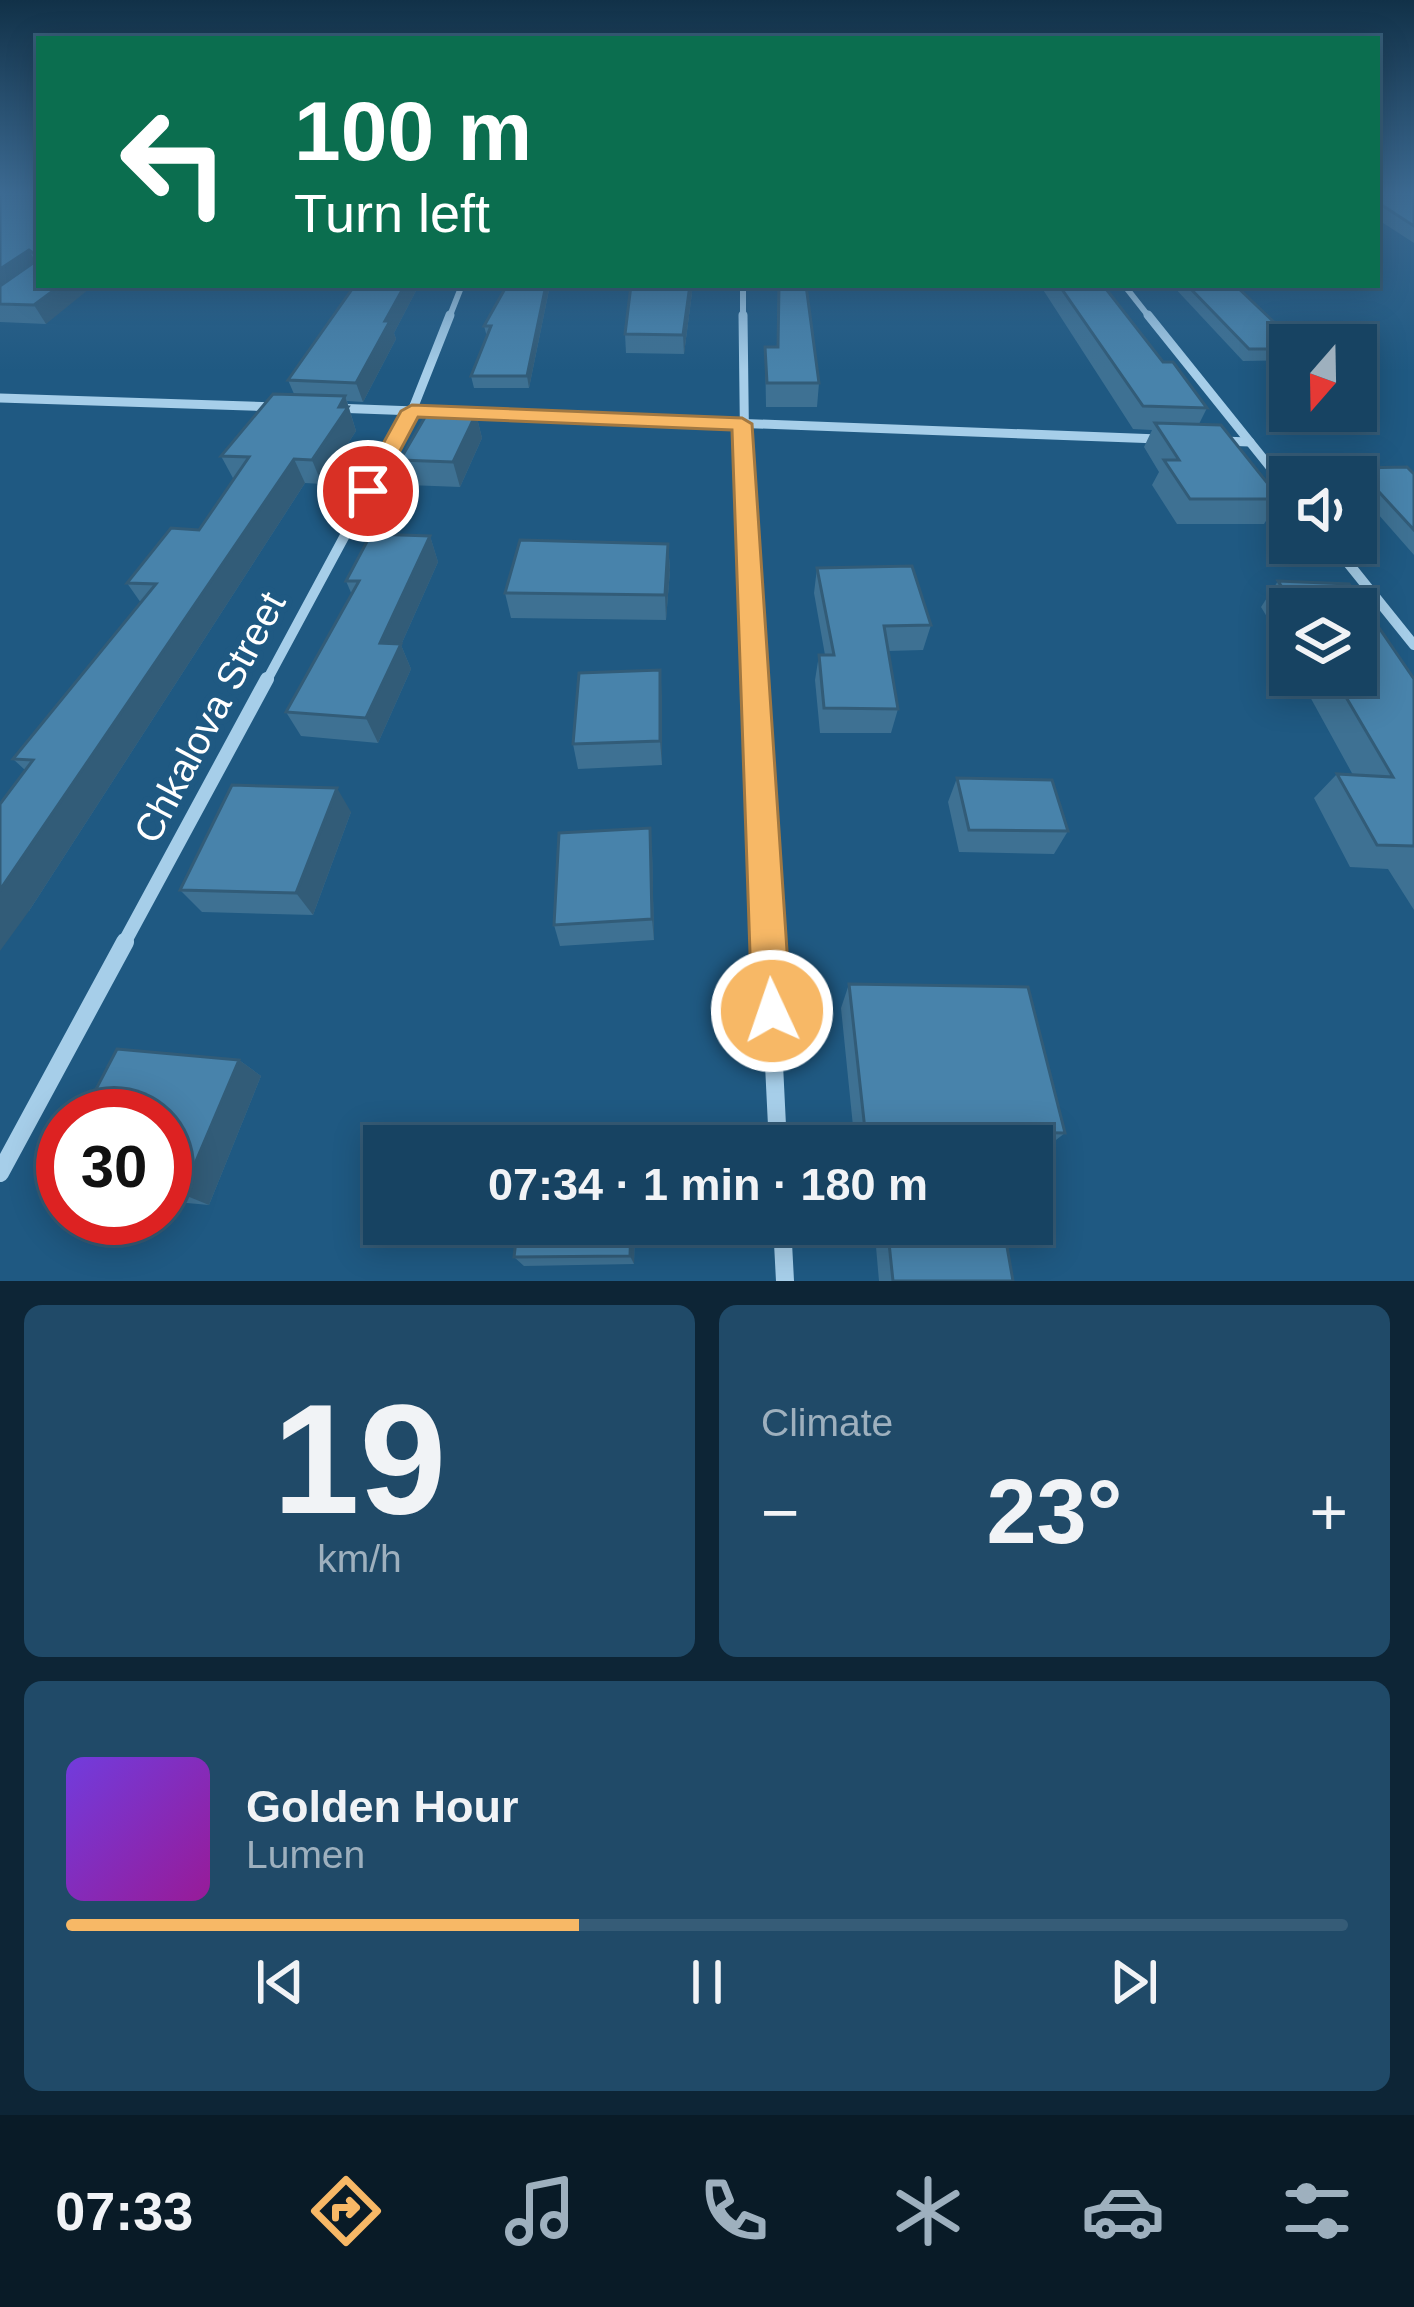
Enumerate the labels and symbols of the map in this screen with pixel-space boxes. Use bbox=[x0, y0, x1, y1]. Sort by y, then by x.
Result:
north arrow bbox=[1269, 324, 1377, 432]
pin bbox=[317, 440, 419, 542]
street label: Chkalova Street bbox=[125, 585, 294, 850]
position arrow bbox=[709, 948, 835, 1074]
speed limit sign: 30 bbox=[36, 1089, 192, 1245]

